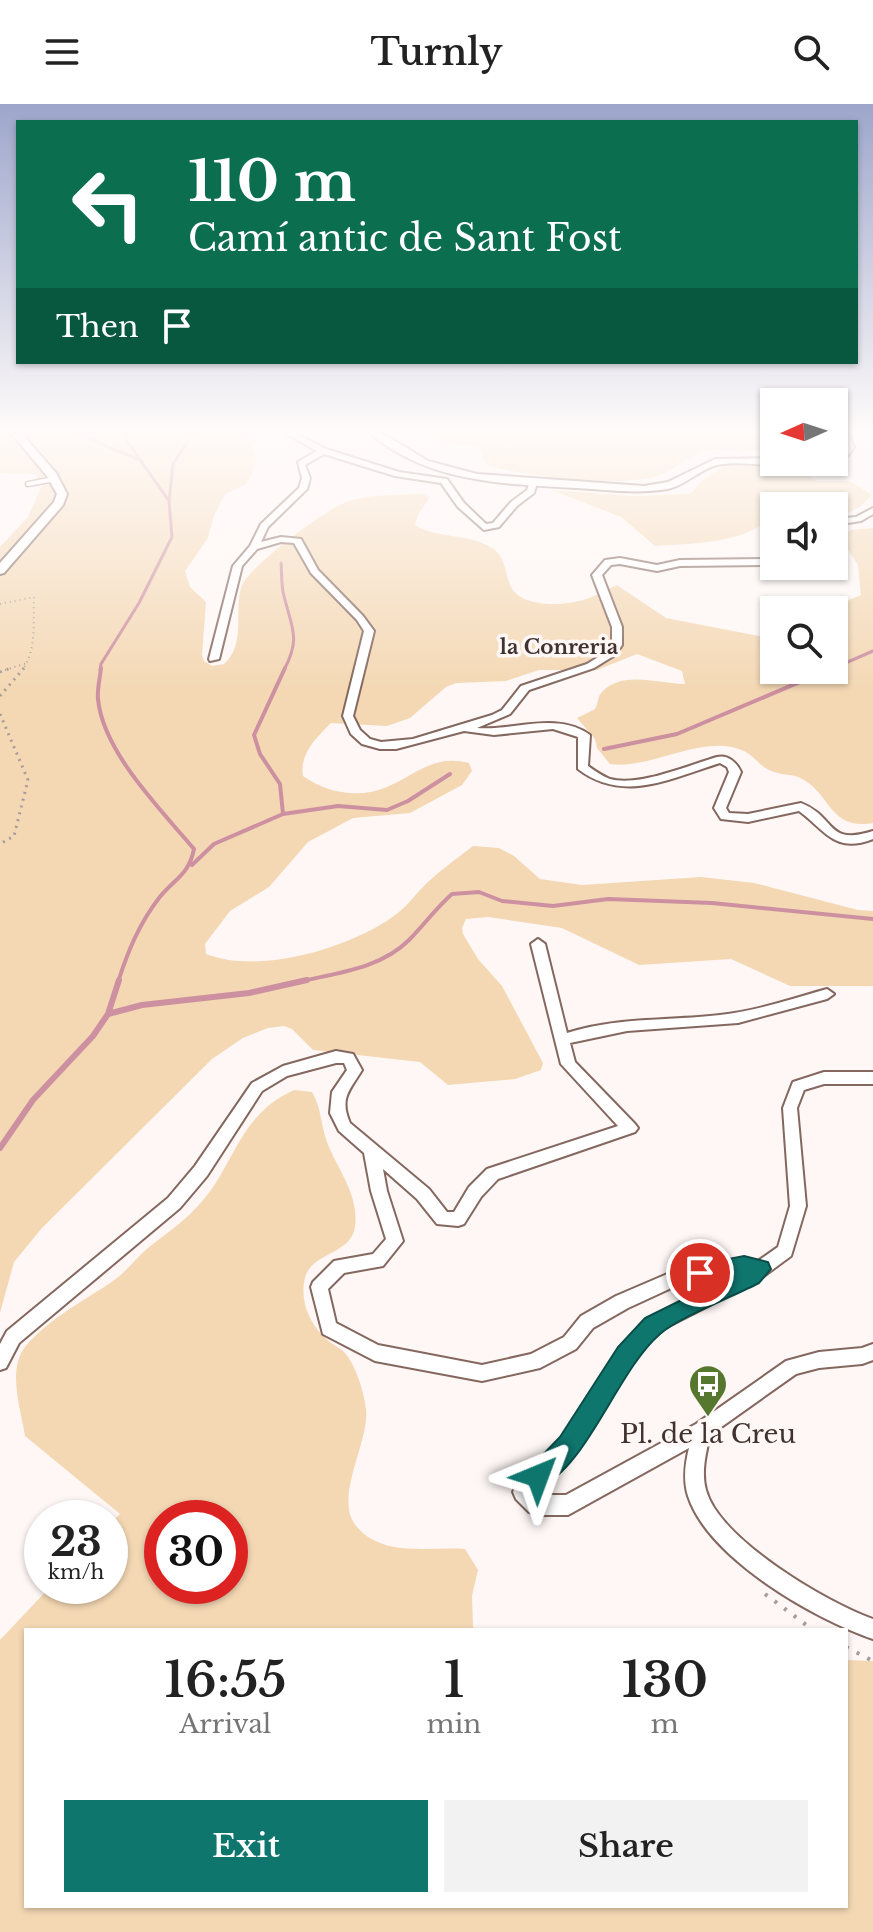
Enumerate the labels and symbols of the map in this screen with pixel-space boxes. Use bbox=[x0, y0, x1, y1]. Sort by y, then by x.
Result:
north arrow bbox=[760, 388, 848, 476]
district label: la Conreria bbox=[500, 635, 619, 659]
pin bbox=[666, 1239, 734, 1307]
bus stop icon: Pl. de la Creu bbox=[687, 1363, 729, 1418]
place label: Pl. de la Creu bbox=[620, 1418, 796, 1450]
position arrow bbox=[496, 1434, 580, 1518]
speed limit sign: 30 bbox=[144, 1500, 248, 1604]

